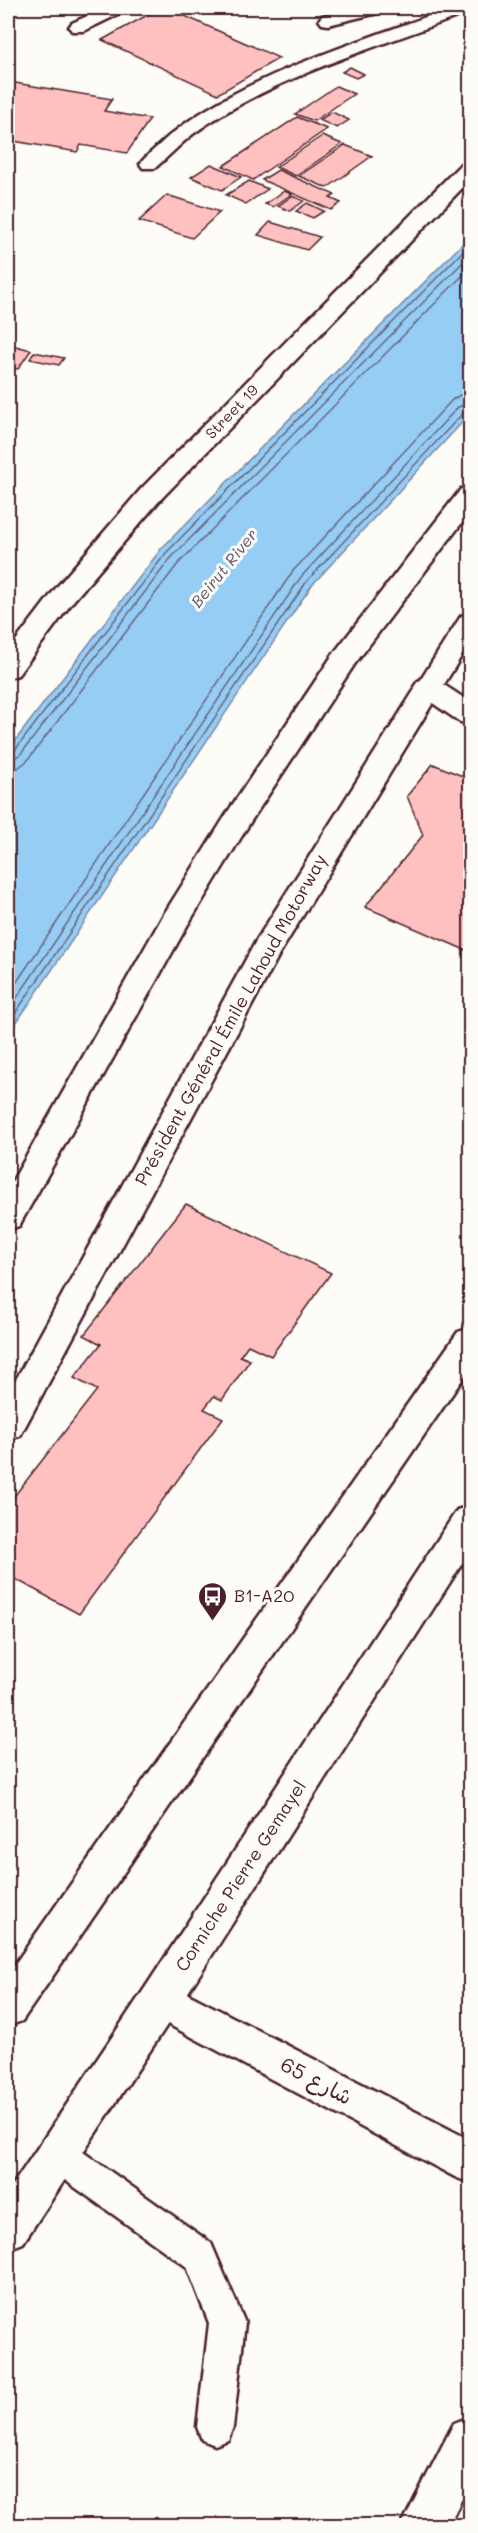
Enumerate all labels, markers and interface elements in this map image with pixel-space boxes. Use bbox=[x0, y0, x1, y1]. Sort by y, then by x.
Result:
street label: Street 19 bbox=[200, 380, 262, 443]
water label: Beirut River bbox=[185, 524, 262, 611]
street label: Président Général Émile Lahoud Motorway bbox=[129, 850, 332, 1190]
bus stop icon: B1-A20 bbox=[197, 1580, 229, 1622]
place label: B1-A20 bbox=[234, 1583, 294, 1607]
street label: Corniche Pierre Gemayel bbox=[169, 1775, 311, 1976]
street label: شارع 65 bbox=[275, 2050, 357, 2112]

